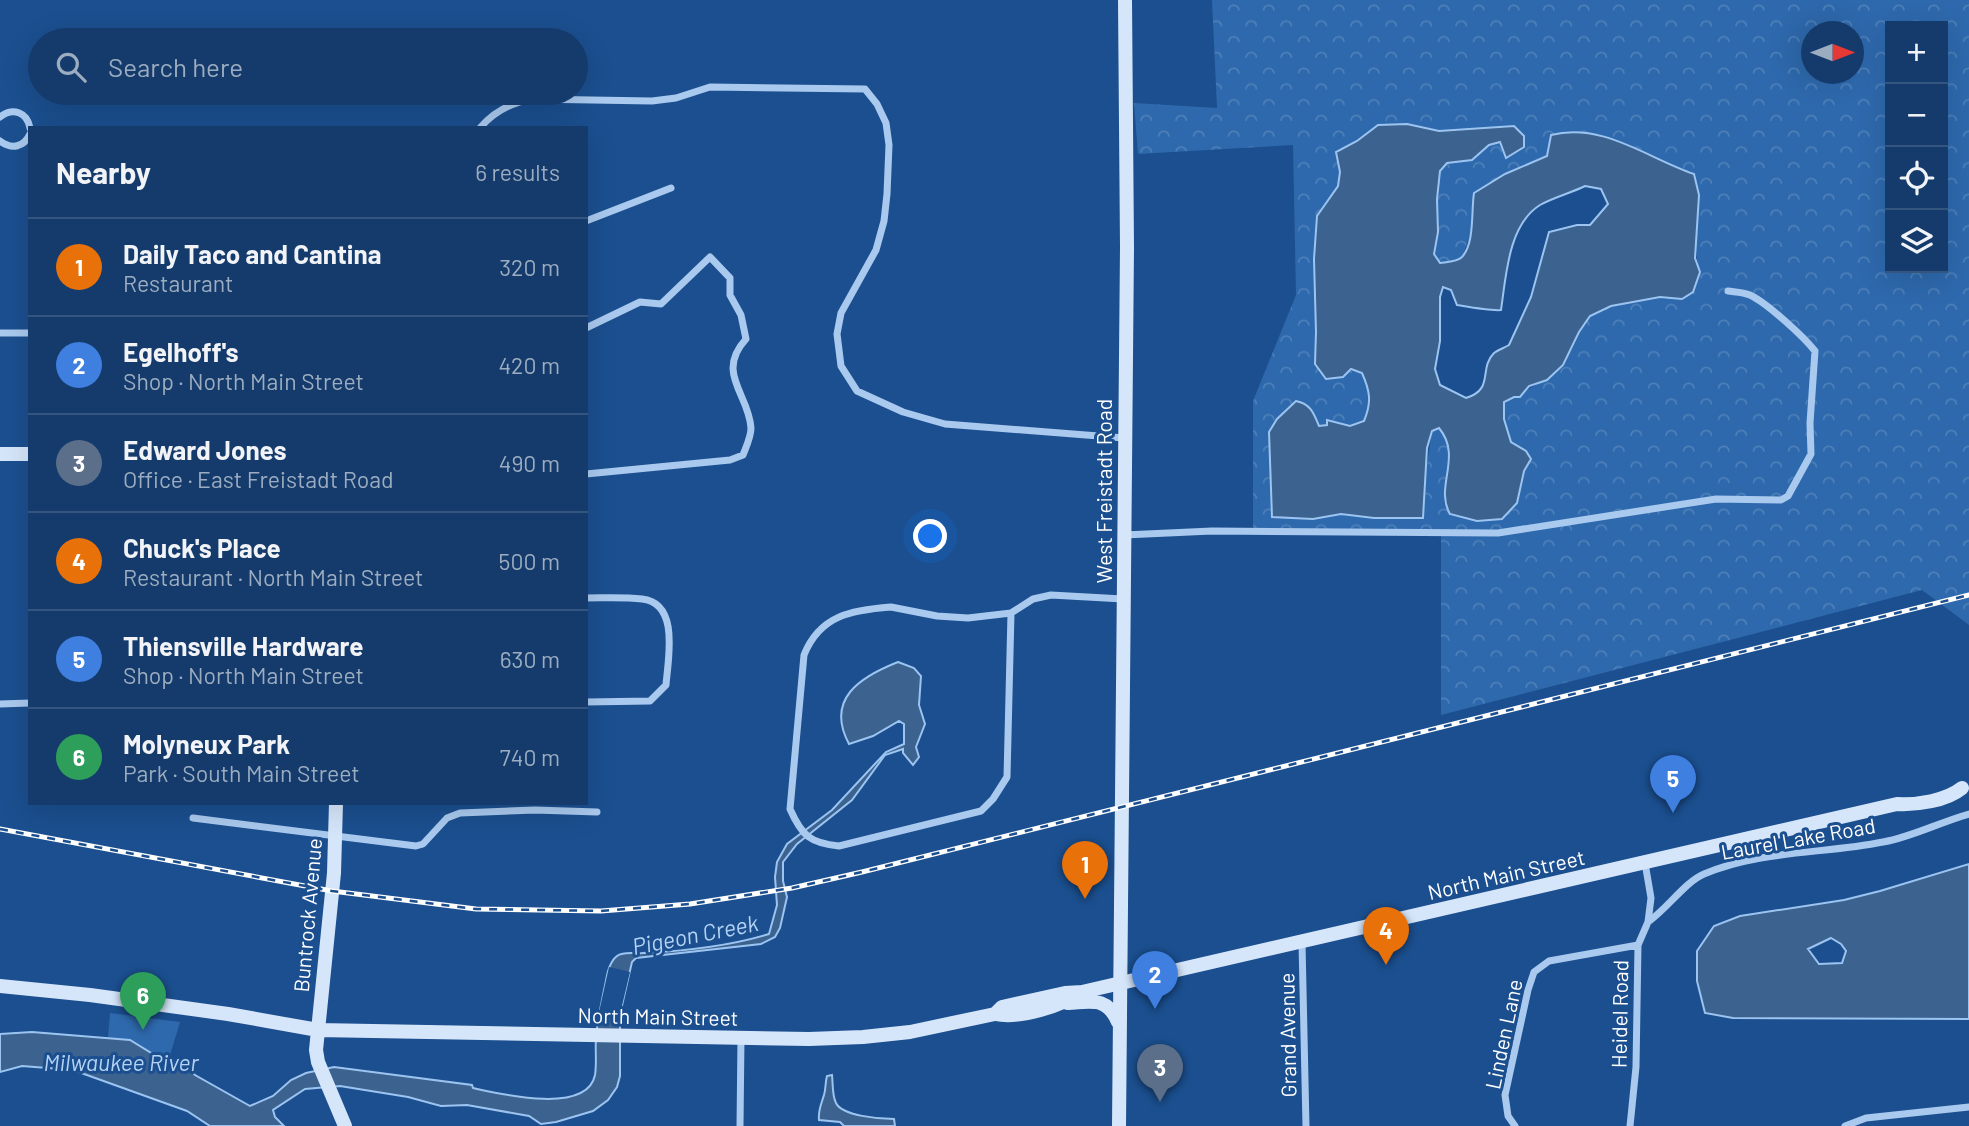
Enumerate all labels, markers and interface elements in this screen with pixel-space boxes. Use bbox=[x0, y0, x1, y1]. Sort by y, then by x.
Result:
north arrow bbox=[1801, 21, 1864, 84]
map controls bbox=[1885, 21, 1948, 273]
button: + bbox=[1885, 21, 1948, 84]
search box bbox=[28, 28, 588, 105]
icon: search bbox=[52, 48, 90, 86]
text: Search here bbox=[108, 51, 243, 82]
button: − bbox=[1885, 84, 1948, 147]
button: locate bbox=[1885, 147, 1948, 210]
text: Nearby bbox=[56, 154, 151, 190]
text: 6 results bbox=[475, 158, 560, 186]
button: layers bbox=[1885, 210, 1948, 273]
text: Daily Taco and Cantina bbox=[123, 238, 381, 269]
text: 1 bbox=[75, 253, 83, 281]
text: 320 m bbox=[499, 253, 560, 281]
text: Restaurant bbox=[123, 269, 233, 297]
text: Egelhoff's bbox=[123, 336, 239, 367]
text: 2 bbox=[73, 351, 85, 379]
text: 420 m bbox=[498, 351, 560, 379]
text: Shop · North Main Street bbox=[123, 367, 364, 395]
street label: West Freistadt Road bbox=[1091, 399, 1116, 583]
text: Edward Jones bbox=[123, 434, 287, 465]
text: 3 bbox=[73, 449, 85, 477]
text: 490 m bbox=[499, 449, 560, 477]
text: Office · East Freistadt Road bbox=[123, 465, 393, 493]
your location bbox=[913, 519, 947, 553]
text: Chuck's Place bbox=[123, 532, 281, 563]
text: 4 bbox=[72, 547, 86, 575]
text: 500 m bbox=[499, 547, 560, 575]
text: Restaurant · North Main Street bbox=[123, 563, 423, 591]
text: Thiensville Hardware bbox=[123, 630, 363, 661]
text: 5 bbox=[73, 645, 85, 673]
text: 630 m bbox=[500, 645, 560, 673]
text: Shop · North Main Street bbox=[123, 661, 364, 689]
text: Molyneux Park bbox=[123, 728, 290, 759]
text: 6 bbox=[73, 743, 85, 771]
text: 740 m bbox=[500, 743, 560, 771]
pin: 5 bbox=[1650, 755, 1696, 813]
text: Park · South Main Street bbox=[123, 759, 360, 787]
street label: Laurel Lake Road bbox=[1719, 812, 1877, 864]
street label: Buntrock Avenue bbox=[288, 837, 326, 993]
pin: 1 bbox=[1062, 841, 1108, 899]
street label: North Main Street bbox=[1425, 844, 1587, 904]
pin: 4 bbox=[1363, 907, 1409, 965]
water label: Pigeon Creek bbox=[630, 908, 760, 960]
pin: 2 bbox=[1132, 951, 1178, 1009]
street label: Heidel Road bbox=[1606, 960, 1632, 1068]
pin: 6 bbox=[120, 972, 166, 1030]
street label: Grand Avenue bbox=[1273, 972, 1301, 1098]
street label: Linden Lane bbox=[1479, 977, 1527, 1091]
street label: North Main Street bbox=[577, 1002, 739, 1030]
pin: 3 bbox=[1137, 1044, 1183, 1102]
water label: Milwaukee River bbox=[43, 1048, 199, 1076]

